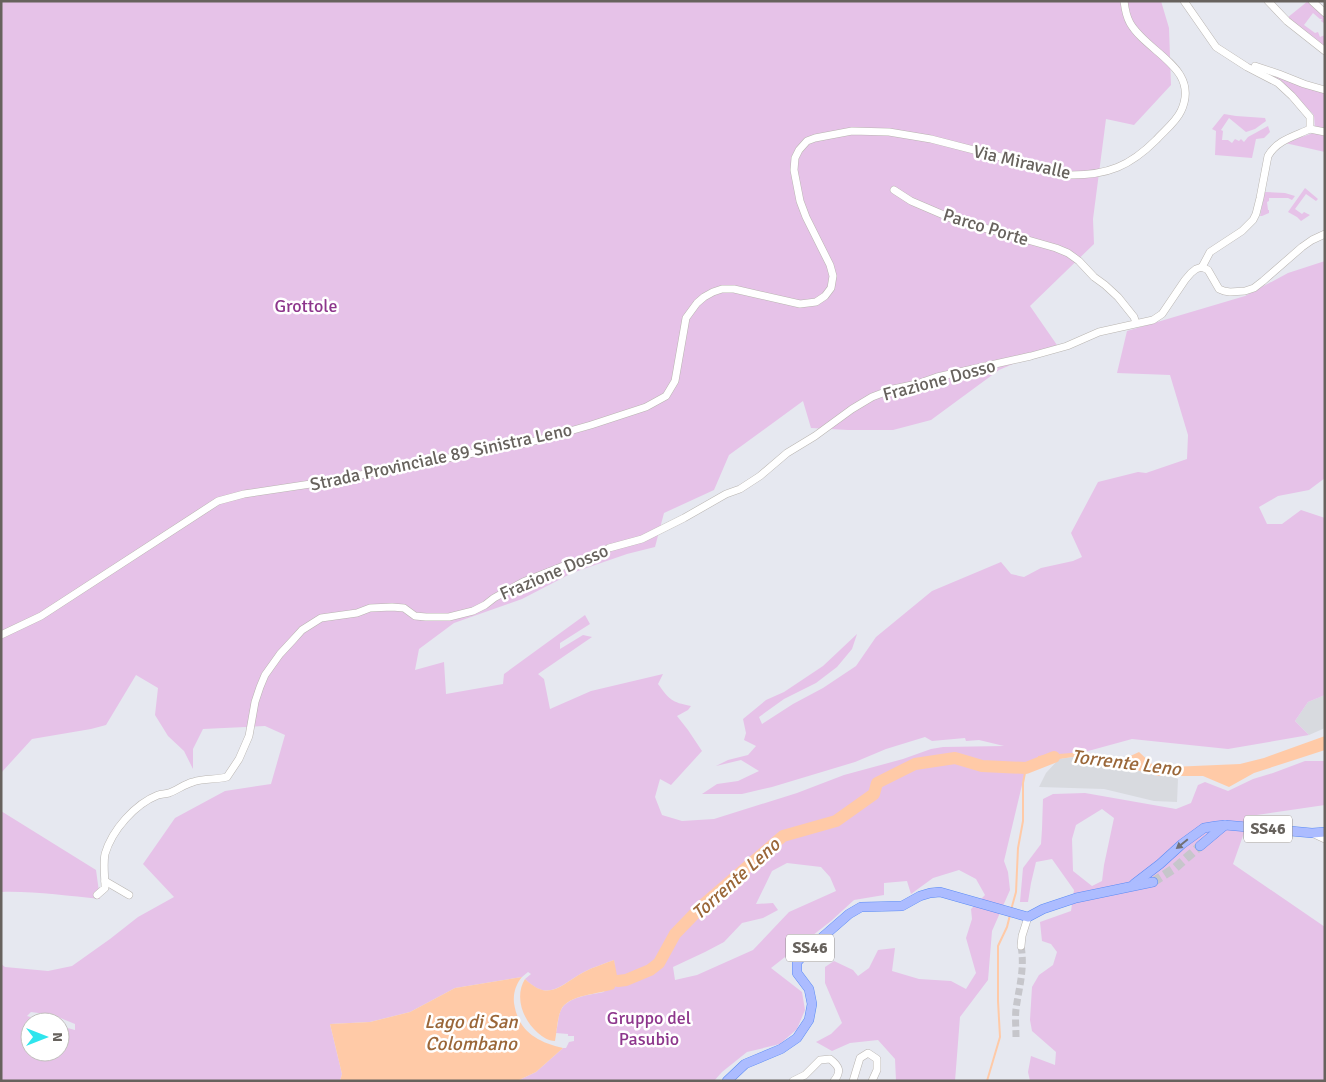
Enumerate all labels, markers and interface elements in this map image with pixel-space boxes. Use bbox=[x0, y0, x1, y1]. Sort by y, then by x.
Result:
street label: Via Miravalle bbox=[971, 140, 1073, 184]
street label: Parco Porte bbox=[941, 204, 1031, 250]
park label: Grottole bbox=[275, 295, 337, 317]
street label: Frazione Dosso bbox=[880, 354, 998, 406]
street label: Strada Provinciale 89 Sinistra Leno bbox=[308, 418, 574, 496]
street label: Frazione Dosso bbox=[496, 539, 612, 605]
water label: Torrente Leno bbox=[1070, 744, 1183, 782]
road number: SS46 bbox=[1244, 816, 1292, 842]
water label: Torrente Leno bbox=[687, 832, 786, 925]
one-way arrow bbox=[1176, 839, 1189, 850]
road number: SS46 bbox=[786, 934, 834, 961]
park label: Gruppo del Pasubio bbox=[607, 1007, 691, 1050]
water label: Lago di San Colombano bbox=[424, 1010, 518, 1056]
north arrow bbox=[20, 1012, 70, 1062]
text: N bbox=[49, 1032, 66, 1042]

